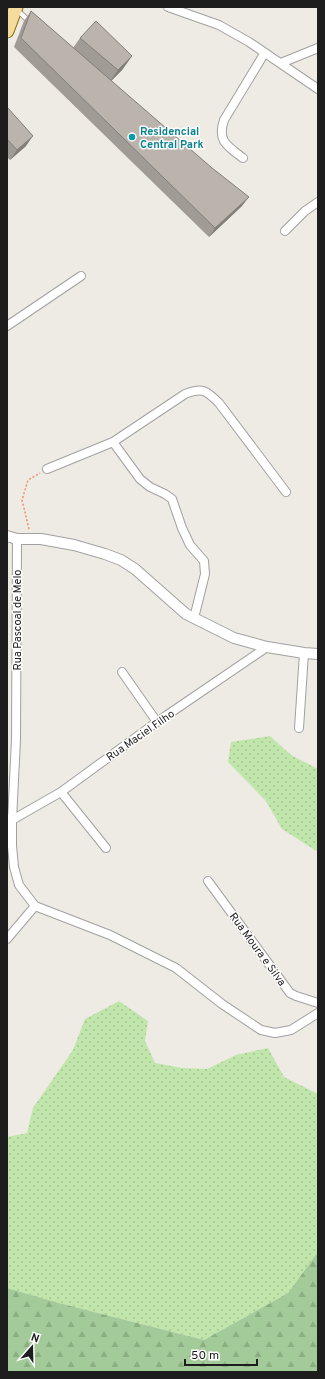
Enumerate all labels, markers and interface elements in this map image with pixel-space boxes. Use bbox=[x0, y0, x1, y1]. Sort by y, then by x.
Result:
place label: Residencial Central Park bbox=[140, 125, 204, 152]
marker: Residencial Central Park bbox=[127, 132, 137, 142]
street label: Rua Pascoal de Melo bbox=[11, 570, 25, 670]
street label: Rua Maciel Filho bbox=[104, 707, 177, 765]
street label: Rua Moura e Silva bbox=[226, 910, 289, 989]
north arrow bbox=[12, 1327, 52, 1367]
text: N bbox=[29, 1331, 41, 1346]
scale bar bbox=[185, 1341, 257, 1367]
text: 50 m bbox=[191, 1348, 219, 1364]

